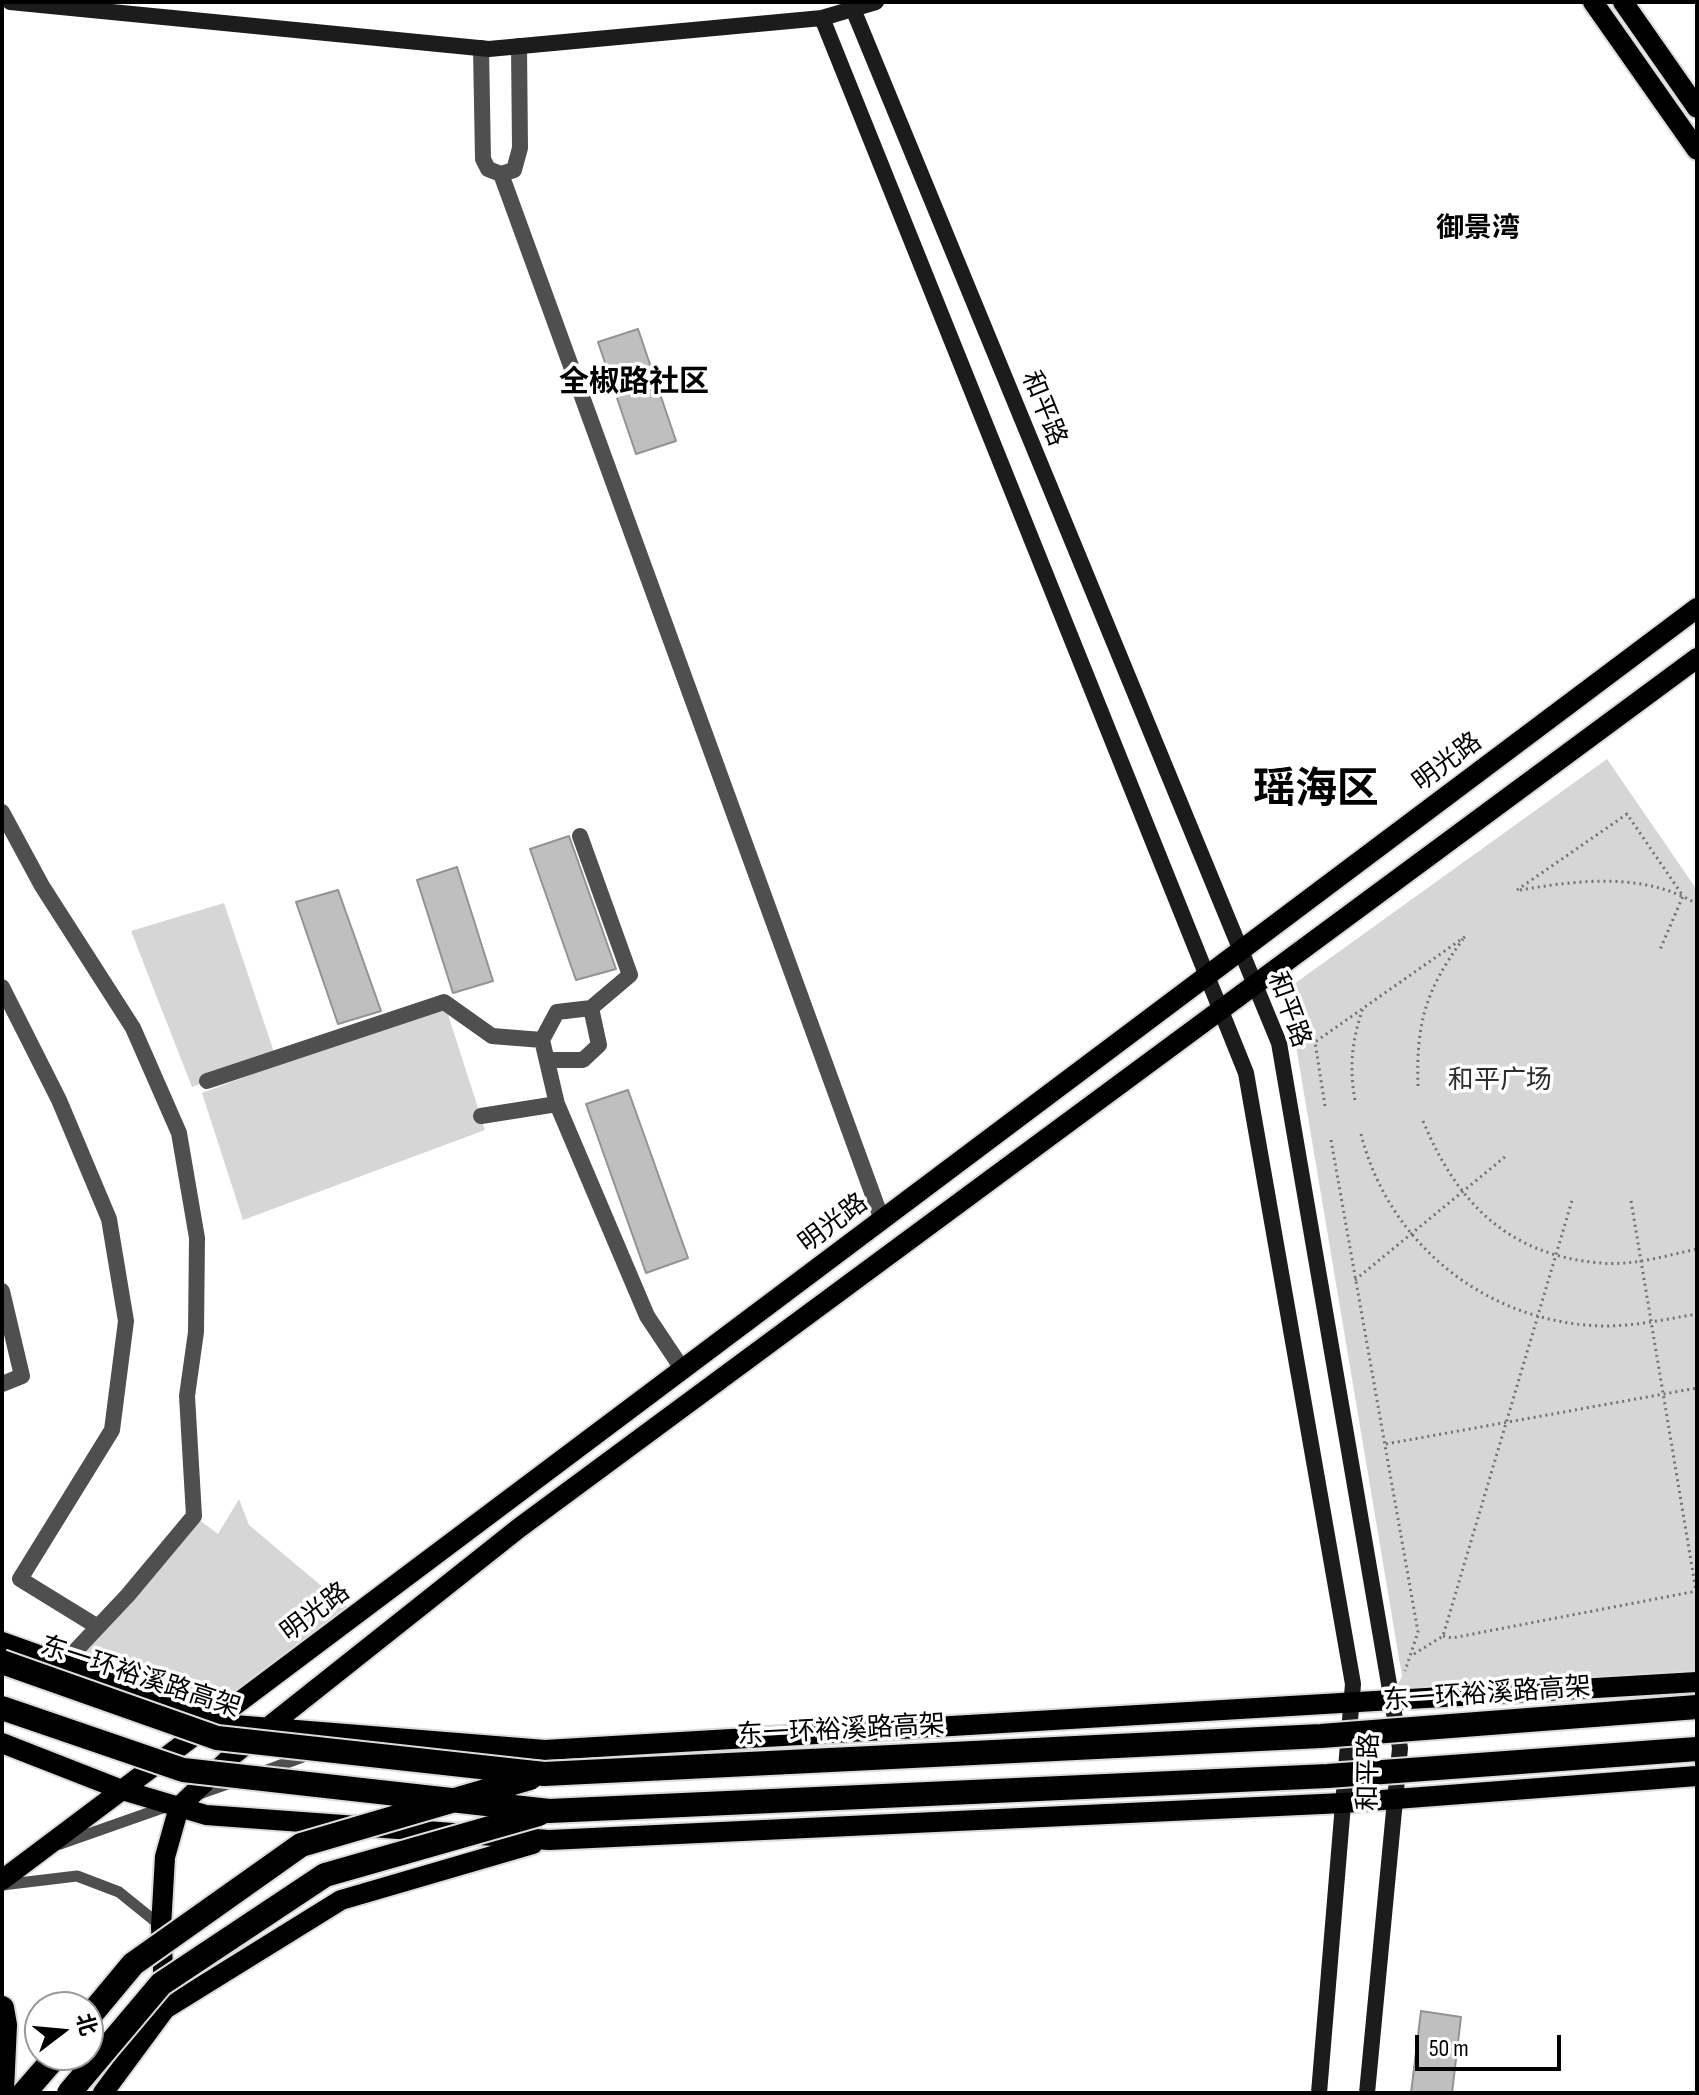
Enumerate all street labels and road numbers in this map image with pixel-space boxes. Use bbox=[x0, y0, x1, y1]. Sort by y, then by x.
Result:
street label: 和平路 bbox=[1014, 367, 1072, 451]
street label: 明光路 bbox=[1407, 727, 1489, 799]
street label: 和平路 bbox=[1260, 968, 1316, 1052]
street label: 明光路 bbox=[793, 1188, 875, 1260]
street label: 明光路 bbox=[275, 1577, 357, 1649]
street label: 东一环裕溪路高架 bbox=[36, 1631, 244, 1725]
street label: 东一环裕溪路高架 bbox=[1382, 1672, 1592, 1718]
street label: 东一环裕溪路高架 bbox=[736, 1710, 946, 1752]
street label: 和平路 bbox=[1354, 1733, 1386, 1811]

